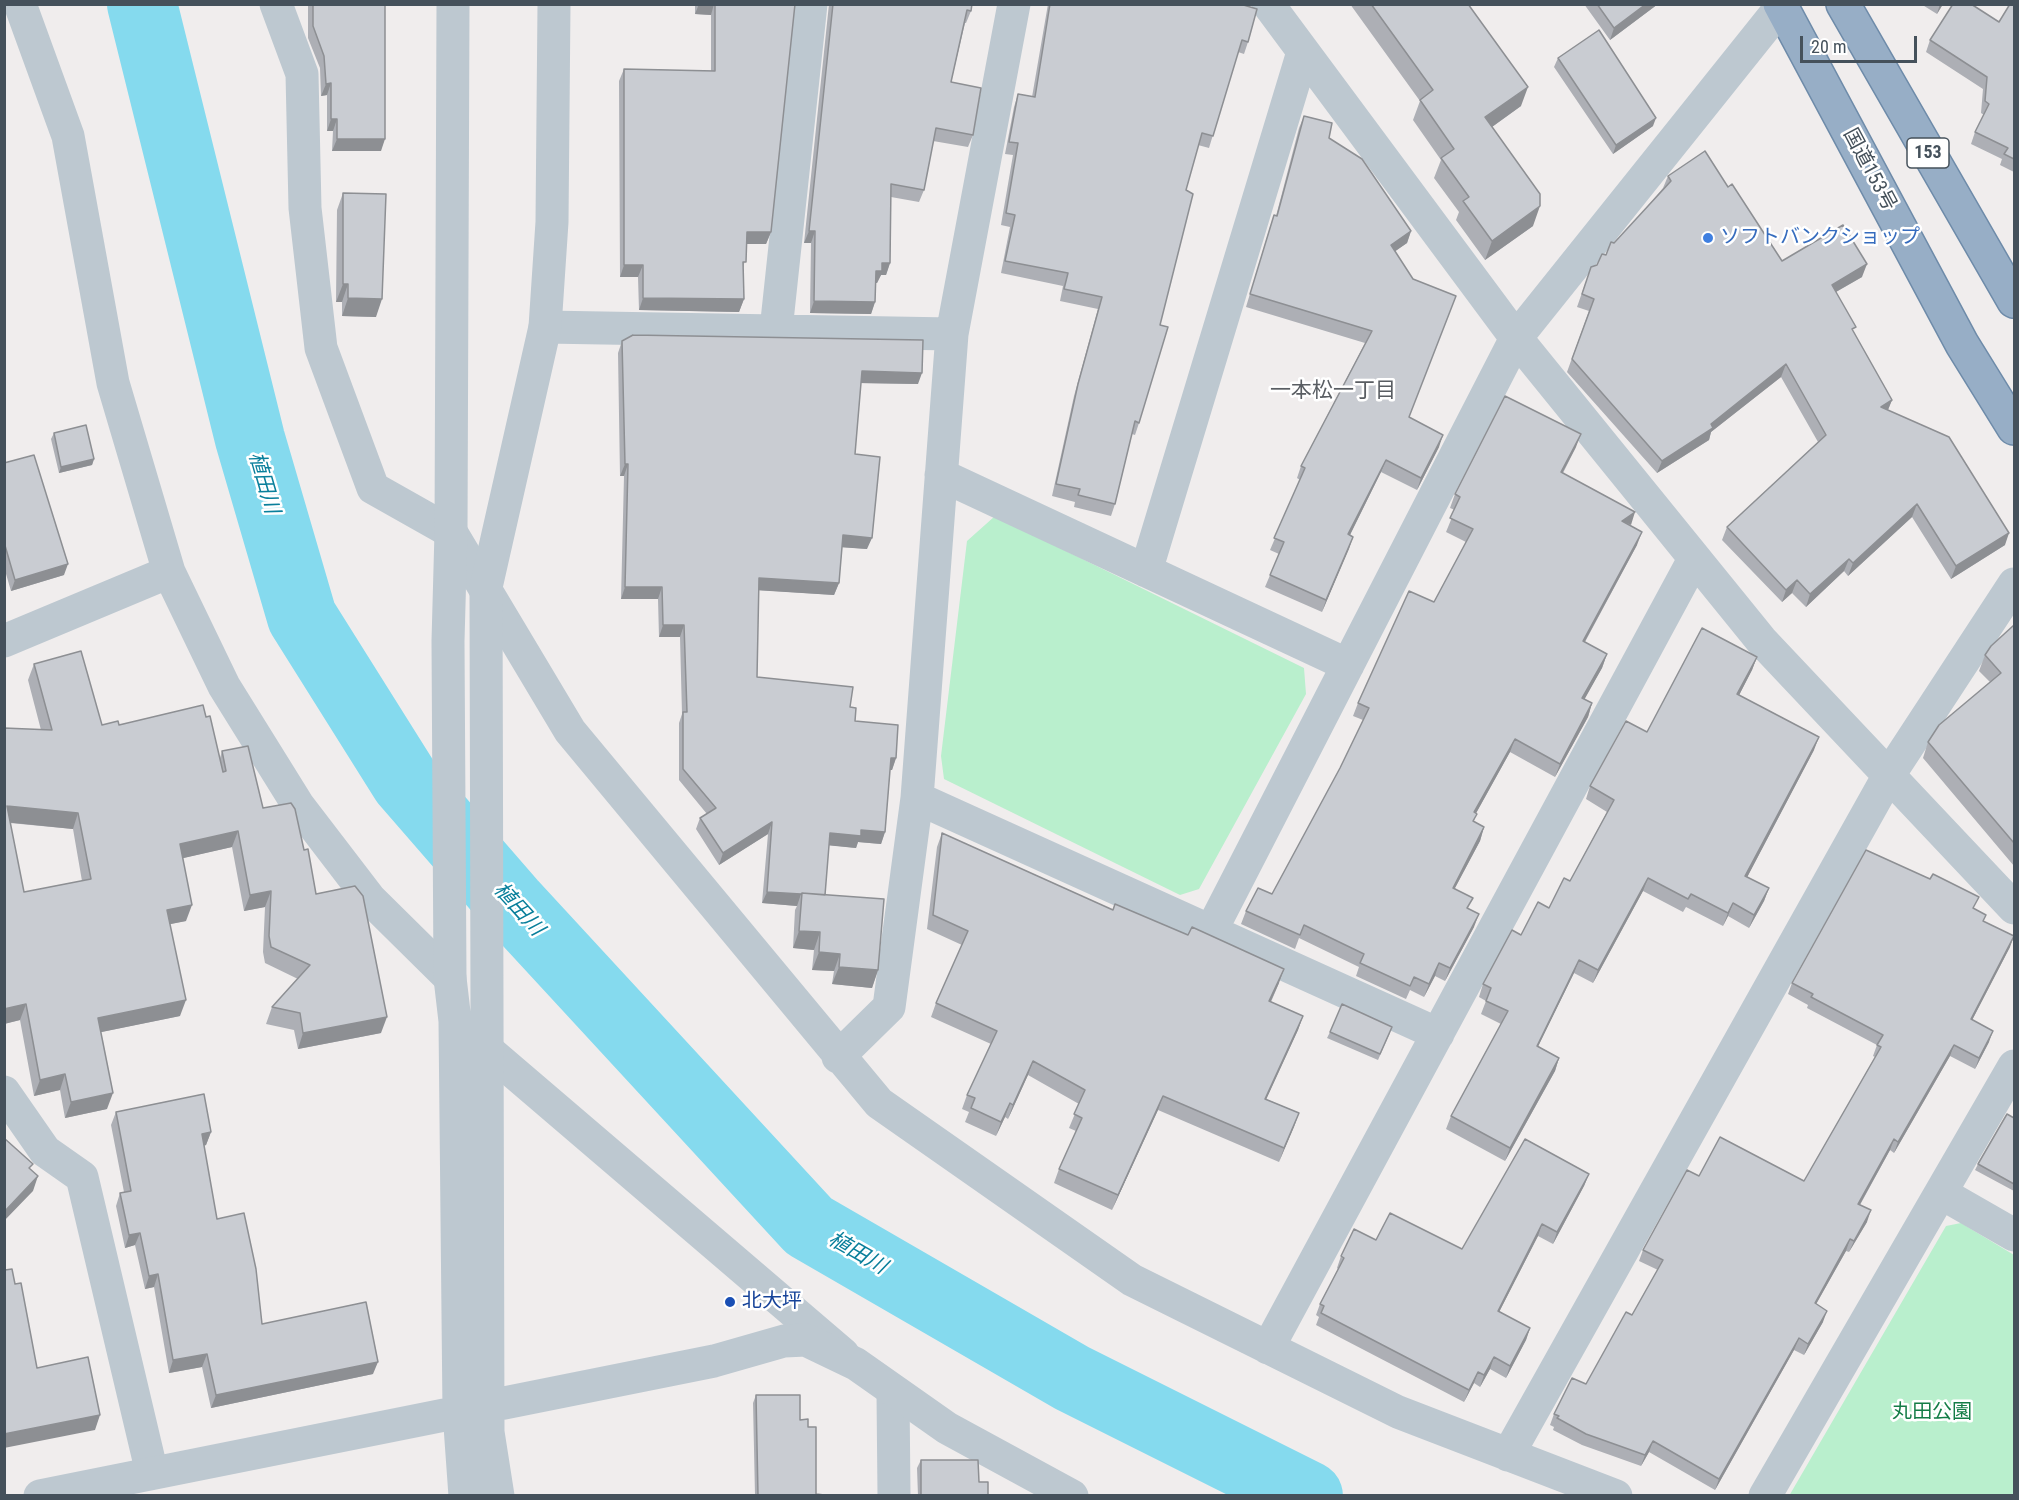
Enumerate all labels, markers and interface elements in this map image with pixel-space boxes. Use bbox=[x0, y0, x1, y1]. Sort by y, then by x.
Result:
scale bar bbox=[1803, 24, 1920, 62]
text: 20 m bbox=[1811, 36, 1846, 57]
street label: 国道153号 bbox=[1837, 125, 1901, 215]
road number: 153 bbox=[1907, 138, 1949, 168]
place label: ソフトバンクショップ bbox=[1720, 226, 1920, 250]
marker: ソフトバンクショップ bbox=[1701, 231, 1715, 245]
district label: 一本松一丁目 bbox=[1270, 379, 1396, 405]
water label: 植田川 bbox=[242, 449, 284, 517]
water label: 植田川 bbox=[488, 878, 548, 942]
water label: 植田川 bbox=[823, 1227, 891, 1281]
place label: 北大坪 bbox=[742, 1290, 802, 1314]
marker: 北大坪 bbox=[723, 1295, 737, 1309]
park label: 丸田公園 bbox=[1892, 1401, 1972, 1425]

